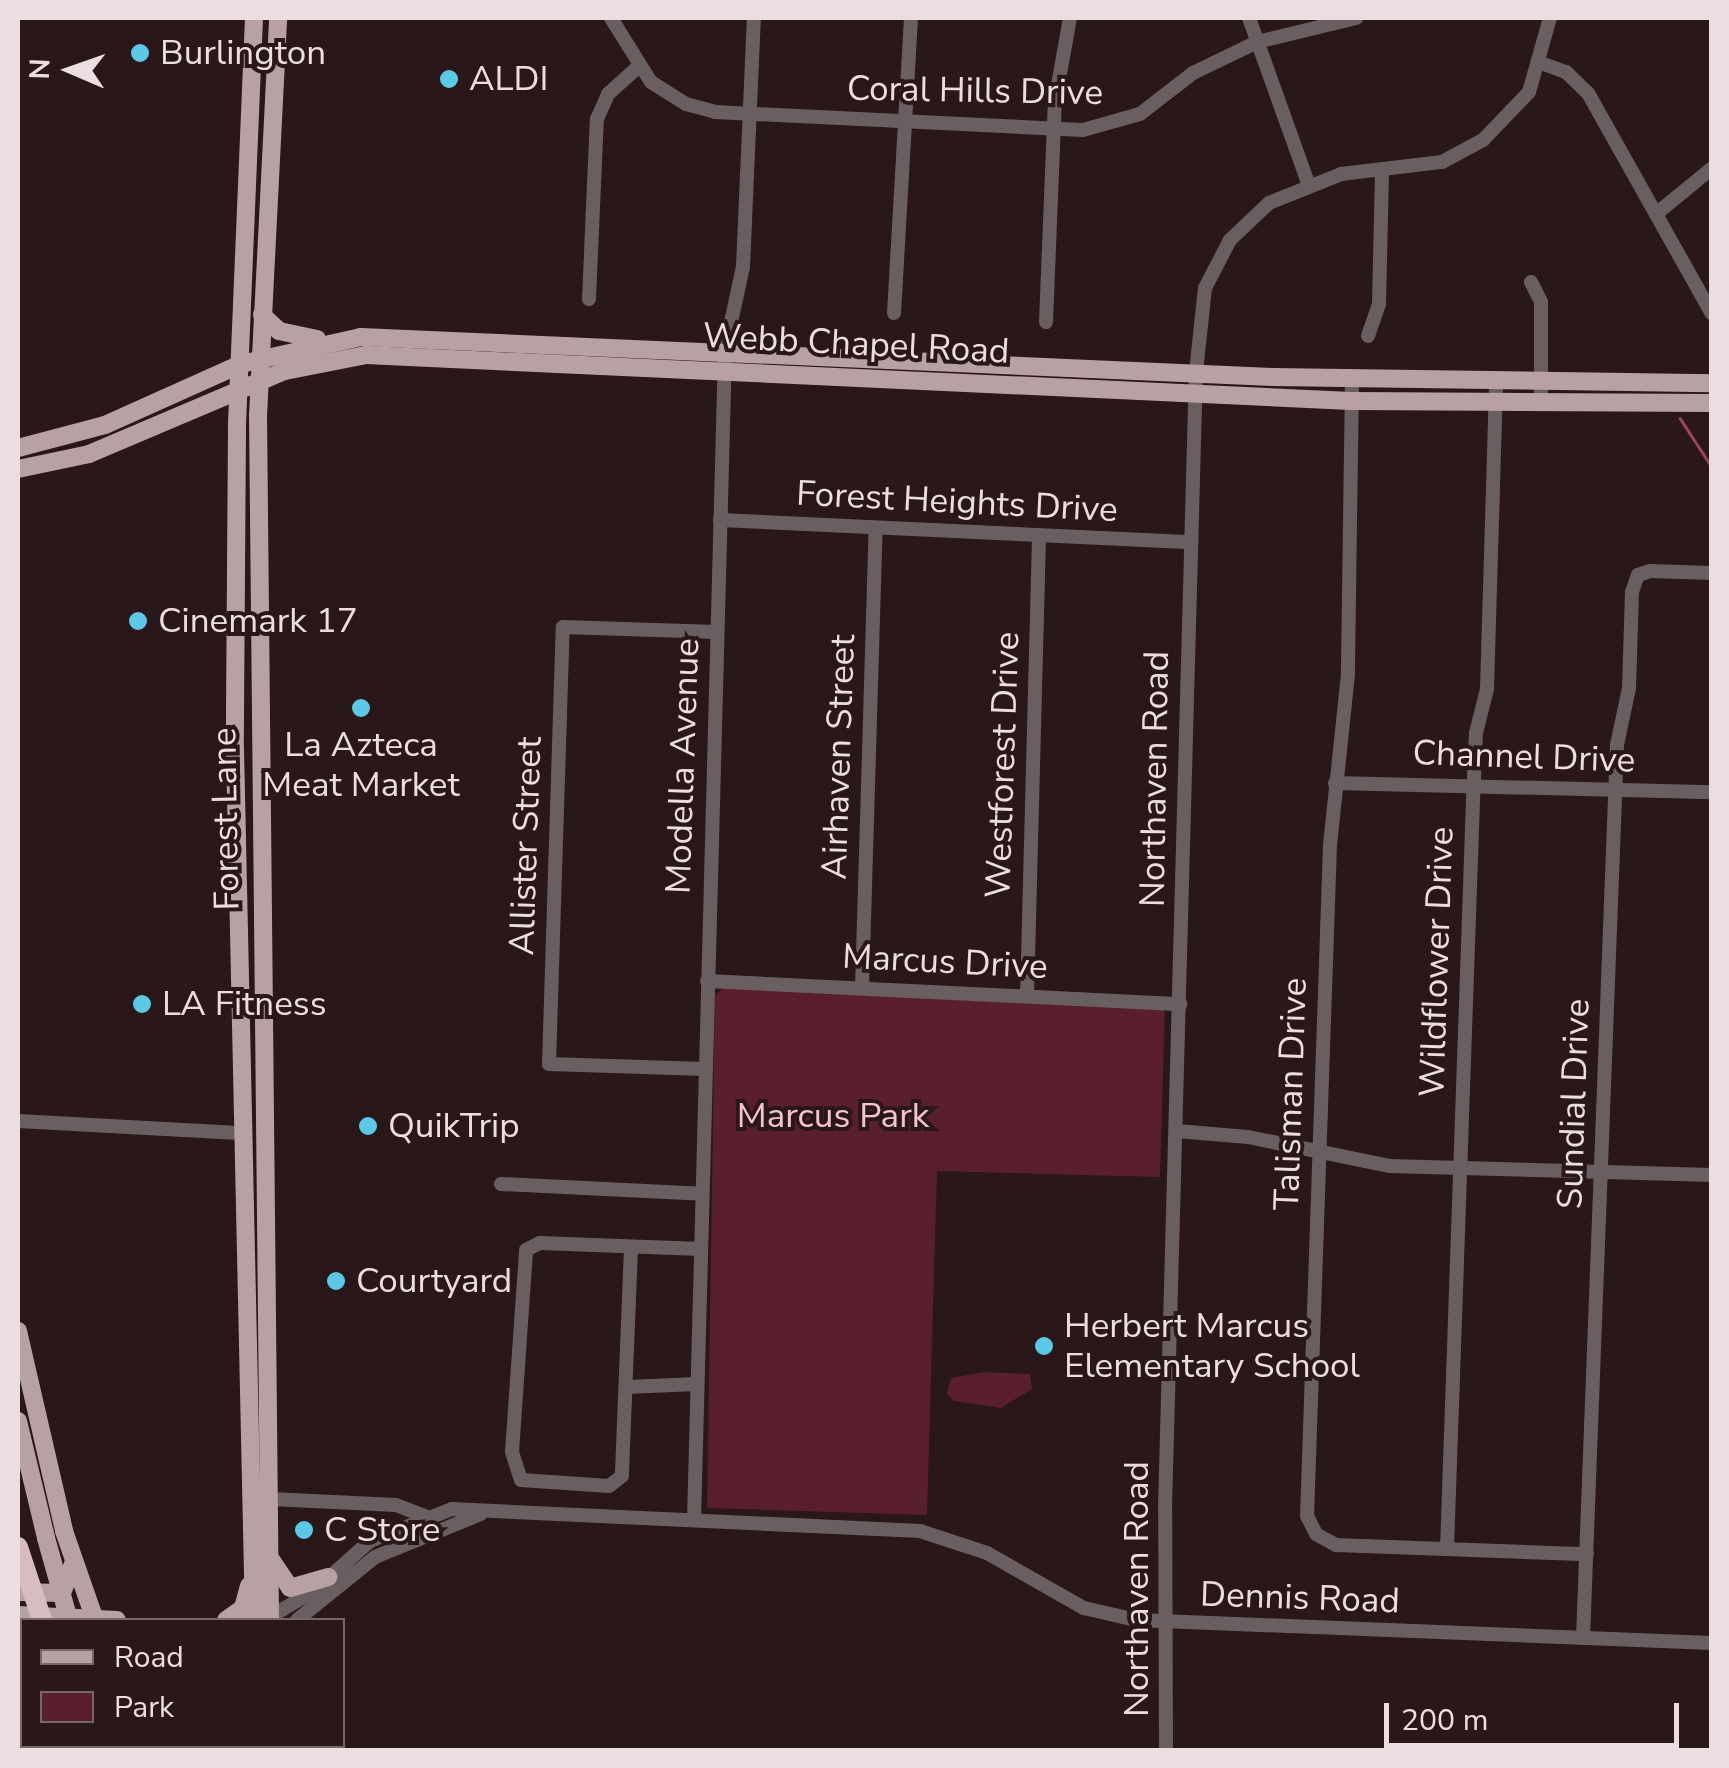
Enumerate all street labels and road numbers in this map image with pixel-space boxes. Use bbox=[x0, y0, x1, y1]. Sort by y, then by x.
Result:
street label: Coral Hills Drive bbox=[847, 68, 1103, 114]
street label: Webb Chapel Road bbox=[702, 315, 1010, 373]
street label: Forest Heights Drive bbox=[795, 473, 1119, 531]
street label: Westforest Drive bbox=[977, 631, 1029, 899]
street label: Airhaven Street bbox=[814, 634, 864, 880]
street label: Modella Avenue bbox=[658, 637, 708, 895]
street label: Northaven Road bbox=[1132, 651, 1178, 907]
street label: Forest Lane bbox=[203, 727, 249, 911]
street label: Channel Drive bbox=[1412, 732, 1636, 782]
street label: Allister Street bbox=[501, 736, 551, 956]
street label: Wildflower Drive bbox=[1411, 826, 1463, 1098]
street label: Marcus Drive bbox=[841, 936, 1049, 988]
street label: Talisman Drive bbox=[1266, 977, 1316, 1211]
street label: Sundial Drive bbox=[1549, 998, 1599, 1210]
street label: Northaven Road bbox=[1116, 1461, 1158, 1717]
street label: Dennis Road bbox=[1199, 1574, 1401, 1622]

